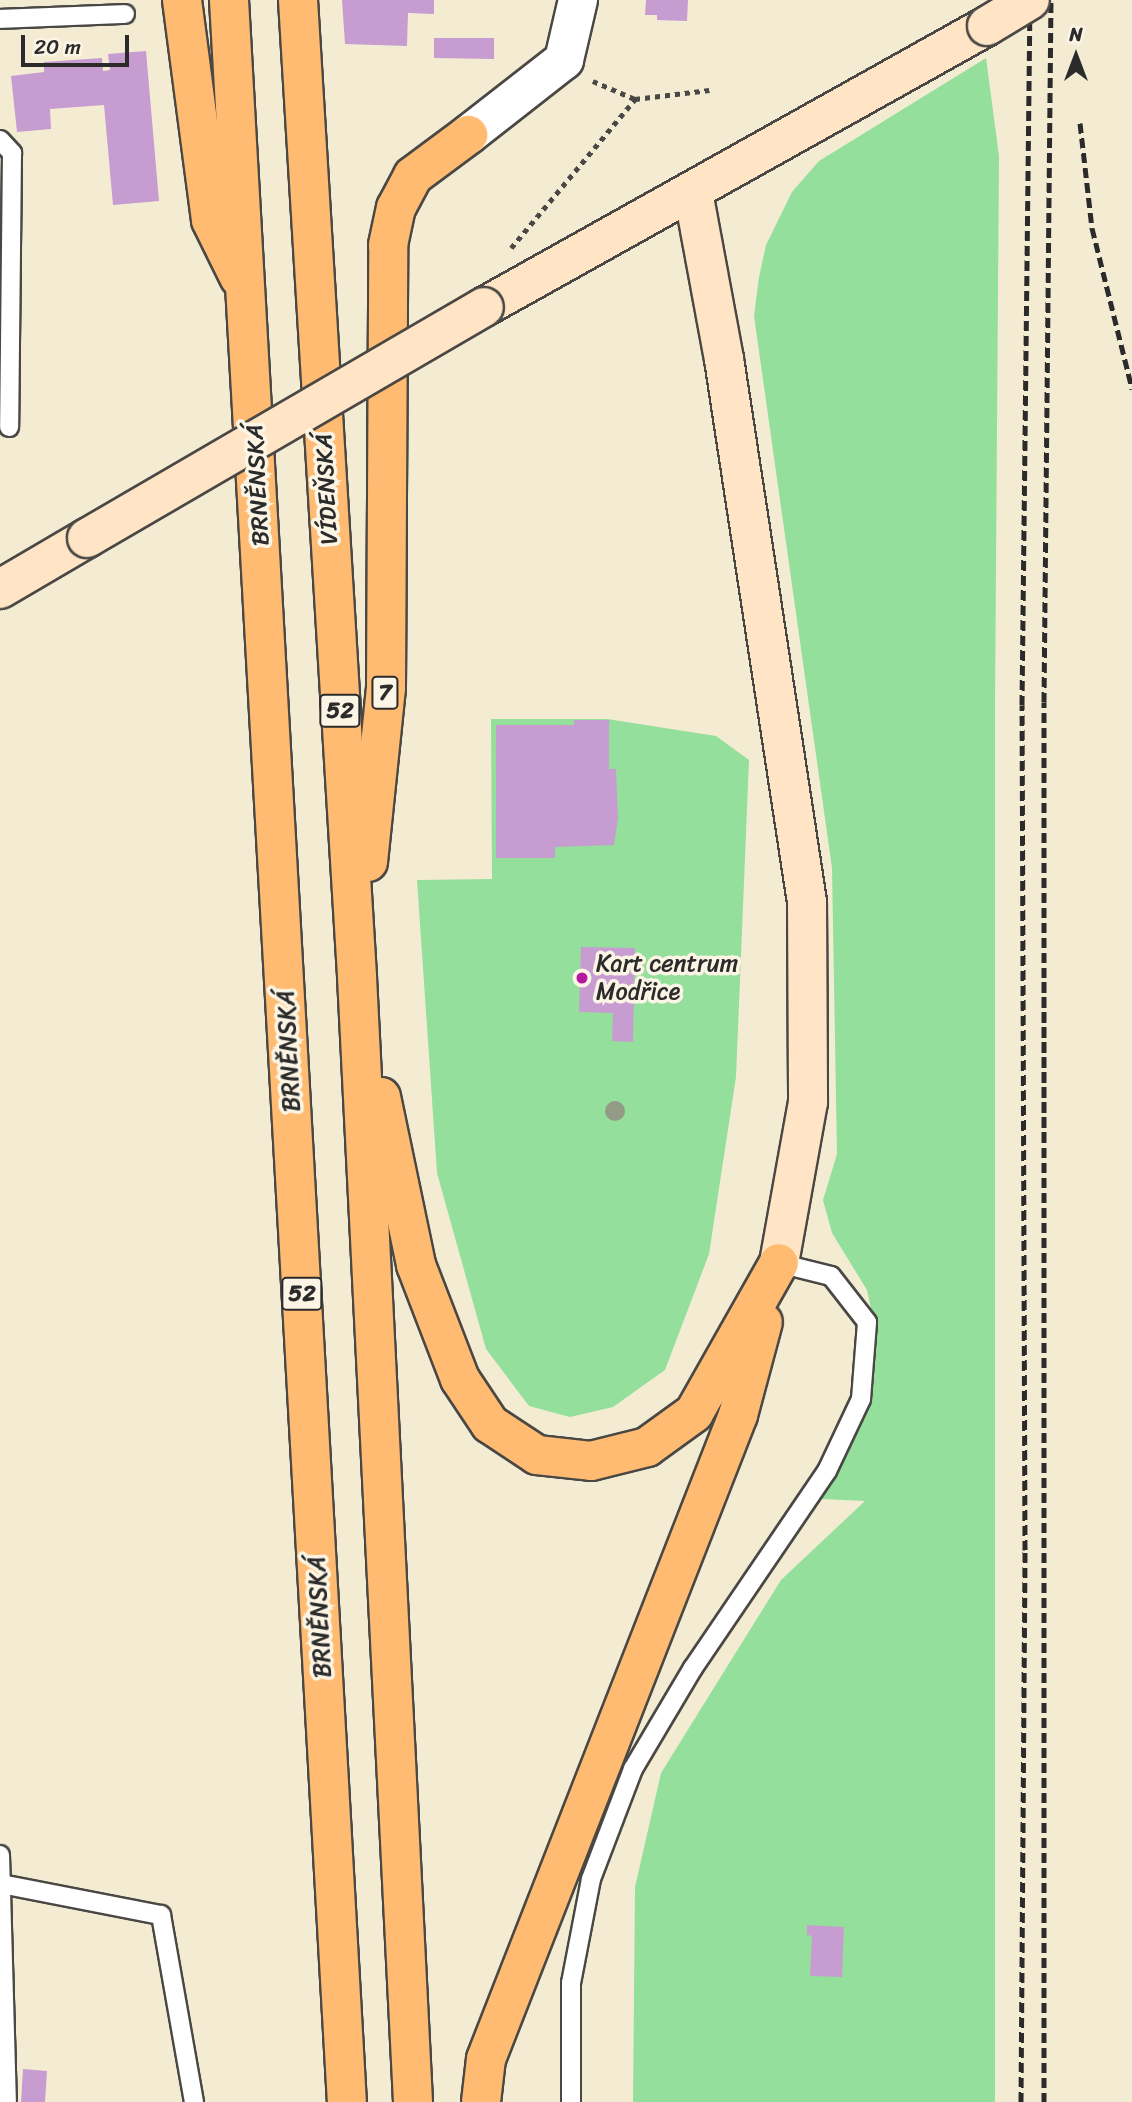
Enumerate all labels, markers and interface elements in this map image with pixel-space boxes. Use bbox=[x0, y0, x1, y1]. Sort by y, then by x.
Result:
text: N bbox=[1069, 18, 1083, 51]
scale bar bbox=[24, 21, 133, 65]
north arrow bbox=[1041, 21, 1111, 91]
text: 20 m bbox=[34, 28, 81, 66]
street label: BRNĚNSKÁ bbox=[240, 423, 276, 547]
street label: VÍDEŇSKÁ bbox=[310, 433, 344, 545]
road number: 7 bbox=[371, 674, 399, 712]
road number: 52 bbox=[319, 692, 361, 730]
place label: Kart centrum Modřice bbox=[596, 950, 737, 1006]
marker: Kart centrum Modřice bbox=[574, 970, 590, 986]
street label: BRNĚNSKÁ bbox=[271, 989, 307, 1113]
road number: 52 bbox=[281, 1274, 323, 1314]
street label: BRNĚNSKÁ bbox=[302, 1555, 338, 1679]

